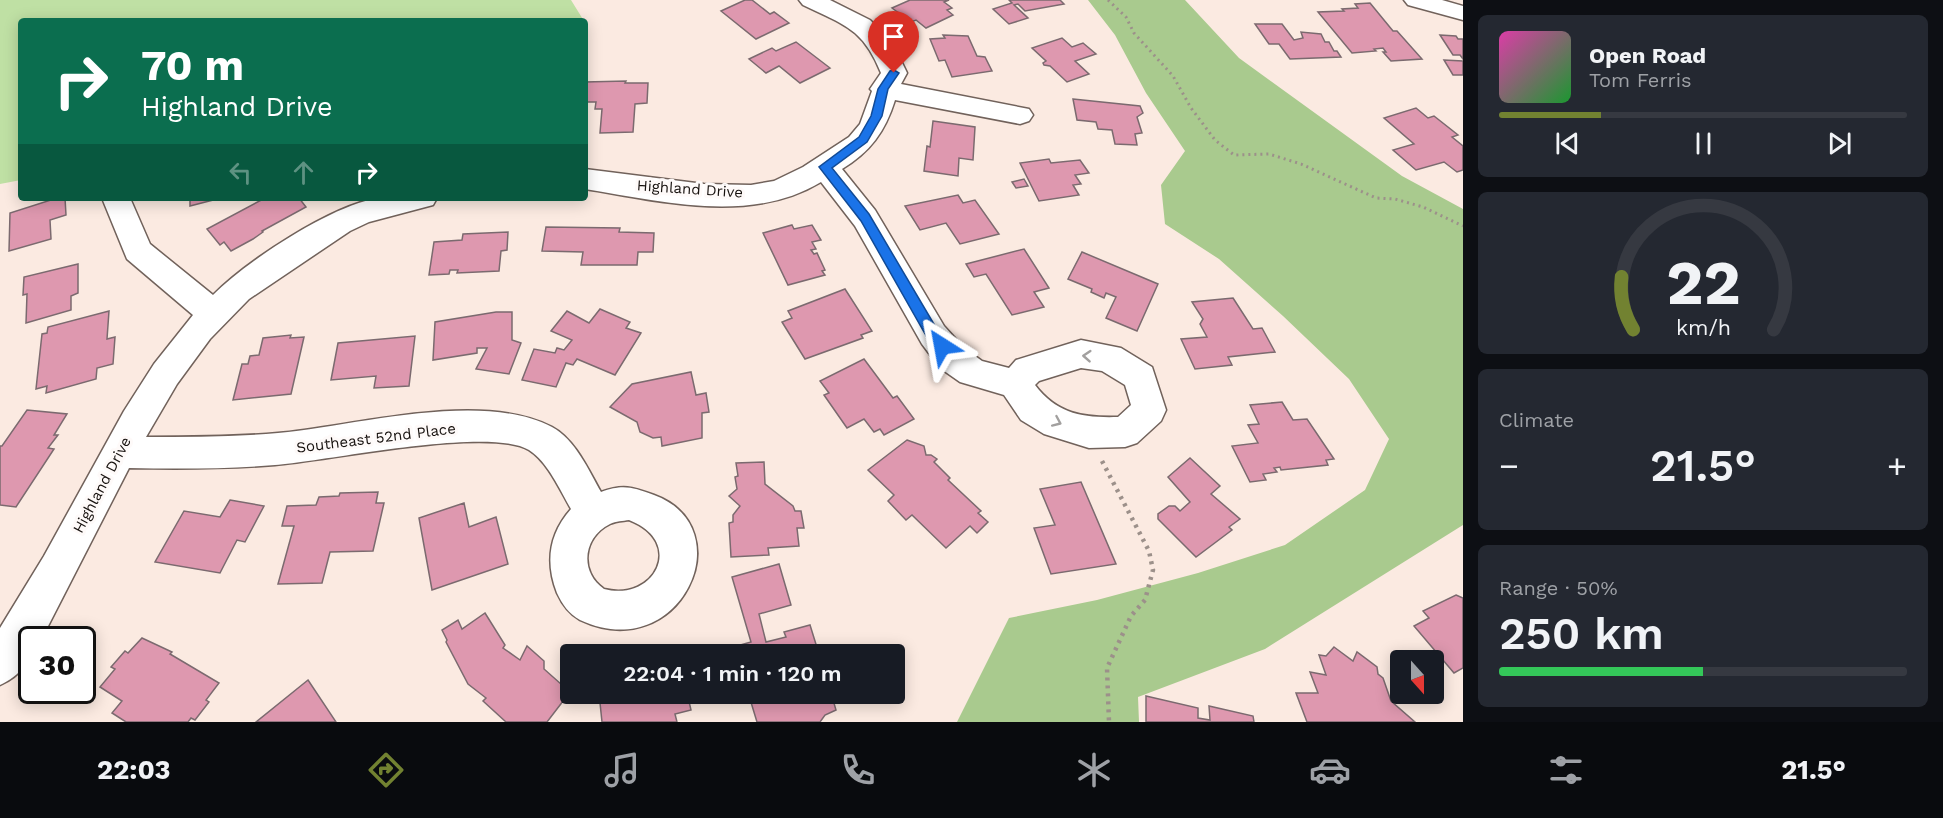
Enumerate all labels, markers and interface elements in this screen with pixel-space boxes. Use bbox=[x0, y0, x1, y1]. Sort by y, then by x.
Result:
pin bbox=[868, 11, 919, 73]
icon: arrive bbox=[877, 20, 910, 53]
text: 70 m bbox=[141, 41, 244, 90]
icon: right bbox=[42, 42, 120, 120]
text: Open Road bbox=[1589, 43, 1706, 68]
text: Tom Ferris bbox=[1589, 68, 1692, 92]
text: Highland Drive bbox=[141, 91, 333, 123]
icon: previous bbox=[1551, 127, 1584, 160]
icon: pause bbox=[1687, 127, 1720, 160]
icon: next bbox=[1823, 127, 1856, 160]
icon: left bbox=[224, 156, 257, 189]
icon: ahead bbox=[287, 156, 320, 189]
icon: right bbox=[350, 156, 383, 189]
street label: Highland Drive bbox=[636, 176, 744, 202]
text: 22 bbox=[1666, 246, 1740, 319]
position arrow bbox=[910, 314, 974, 378]
text: km/h bbox=[1675, 315, 1731, 340]
one-way arrow bbox=[1083, 349, 1092, 362]
text: Climate bbox=[1499, 408, 1574, 432]
one-way arrow bbox=[1051, 415, 1062, 427]
street label: Southeast 52nd Place bbox=[295, 419, 457, 457]
street label: Highland Drive bbox=[69, 434, 135, 536]
text: 21.5° bbox=[1650, 439, 1756, 492]
text: − bbox=[1499, 446, 1519, 485]
text: + bbox=[1887, 446, 1907, 485]
text: Range · 50% bbox=[1499, 576, 1618, 600]
text: 250 km bbox=[1499, 607, 1664, 660]
speed limit sign: 30 bbox=[18, 626, 96, 704]
north arrow bbox=[1390, 650, 1444, 704]
map controls bbox=[1390, 650, 1444, 704]
text: 22:04 · 1 min · 120 m bbox=[623, 661, 842, 686]
icon: directions bbox=[365, 749, 407, 791]
icon: music bbox=[601, 749, 643, 791]
icon: phone bbox=[837, 749, 879, 791]
icon: climate bbox=[1073, 749, 1115, 791]
icon: car bbox=[1309, 749, 1351, 791]
icon: filters bbox=[1545, 749, 1587, 791]
text: 22:03 bbox=[97, 754, 171, 786]
text: 21.5° bbox=[1781, 754, 1846, 786]

